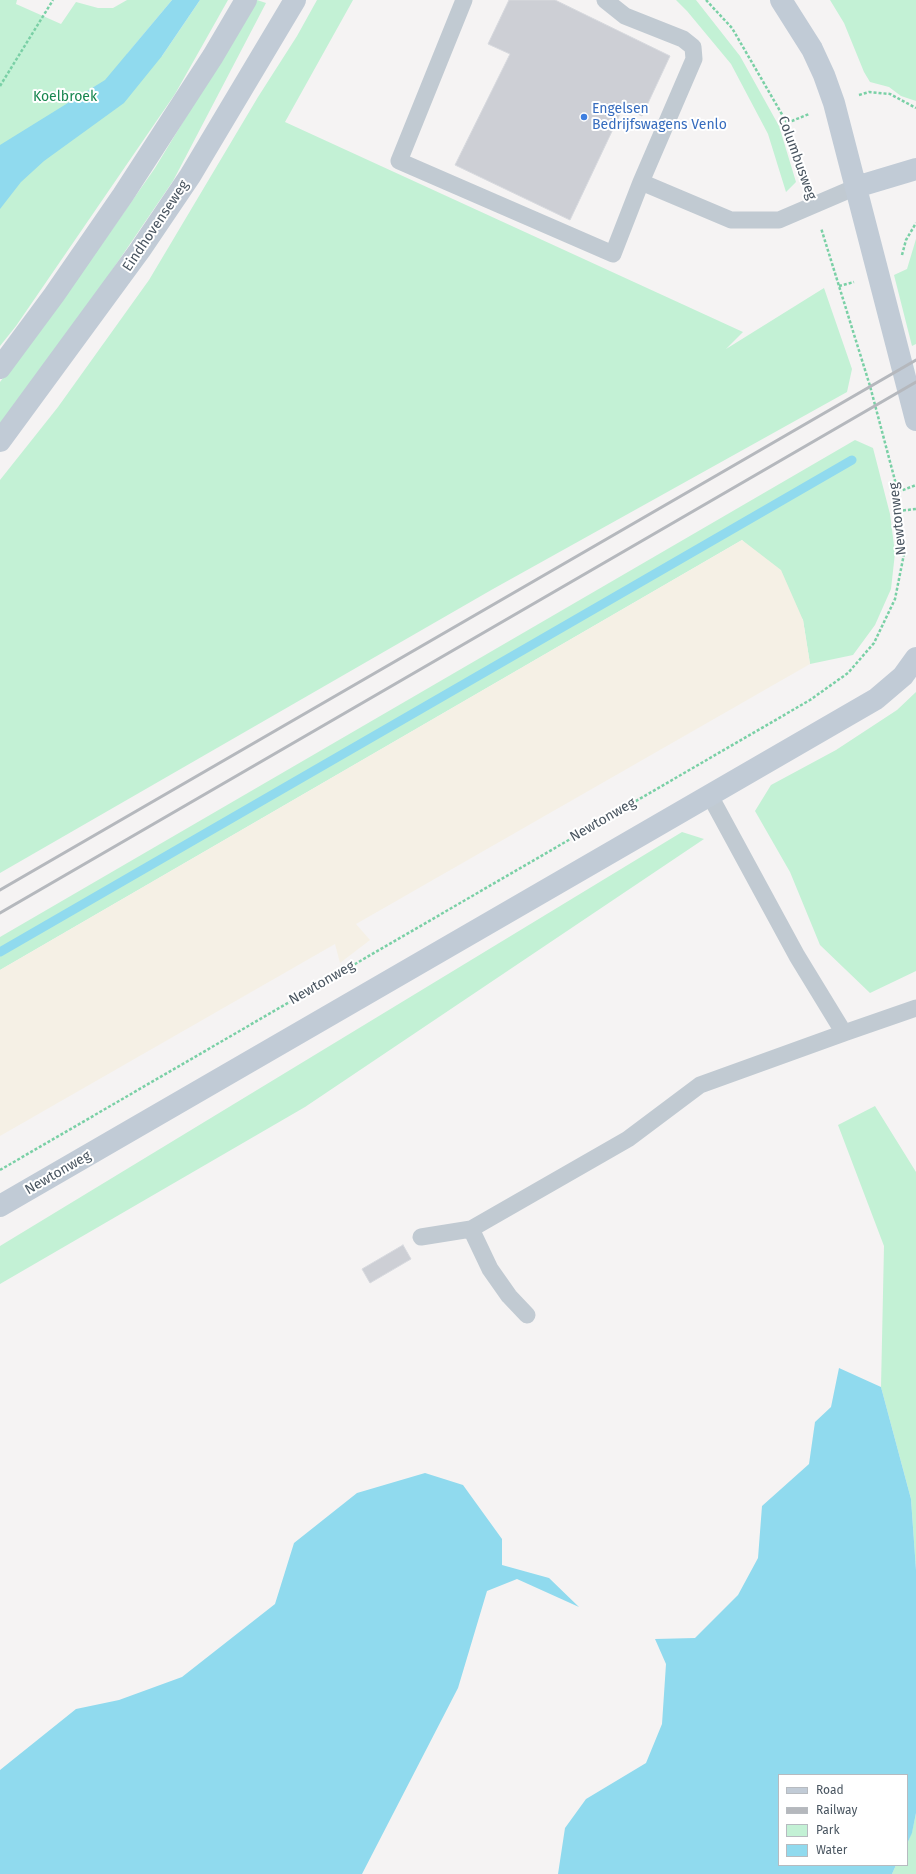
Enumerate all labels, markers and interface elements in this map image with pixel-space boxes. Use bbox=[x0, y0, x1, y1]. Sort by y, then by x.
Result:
park label: Koelbroek bbox=[33, 89, 97, 105]
place label: Engelsen Bedrijfswagens Venlo bbox=[592, 101, 727, 134]
marker: Engelsen Bedrijfswagens Venlo bbox=[579, 112, 589, 122]
street label: Columbusweg bbox=[774, 114, 820, 202]
street label: Eindhovenseweg bbox=[119, 177, 193, 275]
street label: Newtonweg bbox=[886, 482, 910, 556]
street label: Newtonweg bbox=[567, 794, 639, 846]
street label: Newtonweg bbox=[286, 957, 358, 1009]
street label: Newtonweg bbox=[22, 1147, 94, 1199]
legend bbox=[778, 1774, 908, 1866]
text: Road bbox=[816, 1783, 844, 1797]
text: Railway bbox=[816, 1803, 857, 1817]
text: Park bbox=[816, 1823, 840, 1837]
text: Water bbox=[816, 1843, 847, 1857]

